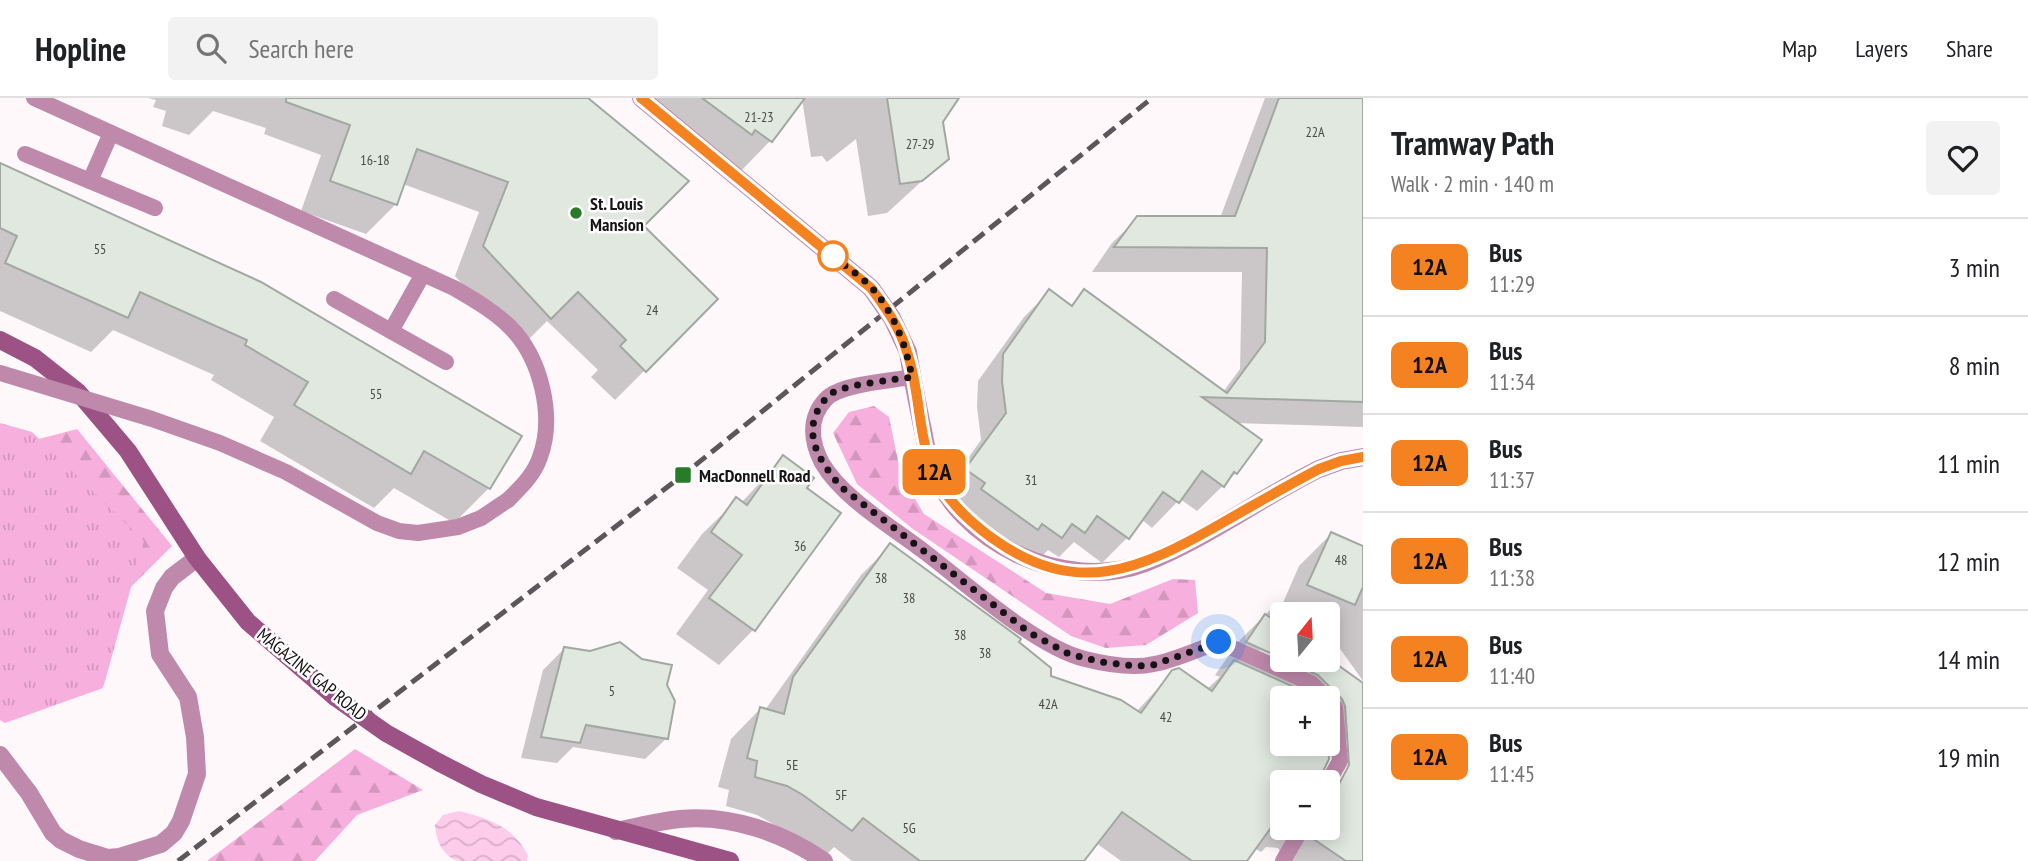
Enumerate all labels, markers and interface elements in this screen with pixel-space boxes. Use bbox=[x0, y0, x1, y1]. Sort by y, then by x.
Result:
search box bbox=[168, 17, 658, 80]
text: Hopline bbox=[35, 27, 126, 70]
icon: search bbox=[192, 29, 230, 67]
text: Search here bbox=[248, 32, 354, 65]
text: Map bbox=[1782, 33, 1817, 64]
text: Layers bbox=[1855, 33, 1908, 64]
text: Share bbox=[1946, 33, 1993, 64]
house number: 21-23 bbox=[744, 108, 774, 126]
text: Tramway Path bbox=[1391, 121, 1554, 164]
button: heart bbox=[1926, 121, 2000, 195]
house number: 22A bbox=[1305, 123, 1325, 141]
house number: 27-29 bbox=[906, 135, 934, 153]
house number: 16-18 bbox=[360, 151, 390, 169]
text: Walk · 2 min · 140 m bbox=[1391, 169, 1554, 198]
place label: St. Louis Mansion bbox=[590, 192, 644, 236]
marker: St. Louis Mansion bbox=[568, 205, 584, 221]
text: Bus bbox=[1489, 236, 1522, 269]
house number: 55 bbox=[94, 240, 106, 258]
unlabelled marker bbox=[818, 241, 848, 271]
text: 12A bbox=[1412, 251, 1447, 282]
text: 3 min bbox=[1949, 251, 2000, 284]
text: 11:29 bbox=[1489, 269, 1535, 298]
house number: 24 bbox=[646, 301, 659, 319]
text: Bus bbox=[1489, 334, 1522, 367]
text: 12A bbox=[1412, 349, 1447, 380]
text: 8 min bbox=[1949, 349, 2000, 382]
text: 11:34 bbox=[1489, 367, 1535, 396]
house number: 55 bbox=[370, 385, 382, 403]
text: Bus bbox=[1489, 432, 1522, 465]
text: 12A bbox=[1412, 447, 1447, 478]
text: 11 min bbox=[1937, 447, 2000, 480]
line badge: 12A bbox=[894, 449, 974, 495]
text: 12A bbox=[917, 456, 951, 487]
place label: MacDonnell Road bbox=[699, 464, 810, 487]
marker: MacDonnell Road bbox=[673, 465, 693, 485]
text: 11:37 bbox=[1489, 465, 1535, 494]
house number: 31 bbox=[1025, 471, 1037, 489]
text: Bus bbox=[1489, 530, 1522, 563]
house number: 36 bbox=[794, 537, 806, 555]
text: 12A bbox=[1412, 545, 1447, 576]
text: 12 min bbox=[1937, 545, 2000, 578]
house number: 48 bbox=[1335, 551, 1347, 569]
text: 11:38 bbox=[1489, 563, 1535, 592]
house number: 38 bbox=[875, 569, 887, 587]
house number: 38 bbox=[903, 589, 915, 607]
north arrow bbox=[1270, 602, 1340, 672]
map controls bbox=[1270, 602, 1340, 840]
street label: MAGAZINE GAP ROAD bbox=[253, 623, 371, 725]
your location bbox=[1201, 624, 1236, 659]
house number: 38 bbox=[954, 626, 966, 644]
text: Bus bbox=[1489, 628, 1522, 661]
text: 12A bbox=[1412, 643, 1447, 674]
text: 14 min bbox=[1937, 643, 2000, 676]
house number: 38 bbox=[979, 644, 991, 662]
text: 11:40 bbox=[1489, 661, 1535, 690]
house number: 5 bbox=[609, 682, 615, 700]
button: + bbox=[1270, 686, 1340, 756]
house number: 42A bbox=[1038, 695, 1058, 713]
house number: 42 bbox=[1160, 708, 1172, 726]
text: Bus bbox=[1489, 726, 1522, 759]
text: 12A bbox=[1412, 741, 1447, 772]
text: 19 min bbox=[1937, 741, 2000, 774]
house number: 5E bbox=[786, 756, 798, 774]
text: 11:45 bbox=[1489, 759, 1535, 788]
button: − bbox=[1270, 770, 1340, 840]
house number: 5F bbox=[835, 786, 847, 804]
house number: 5G bbox=[902, 819, 916, 837]

